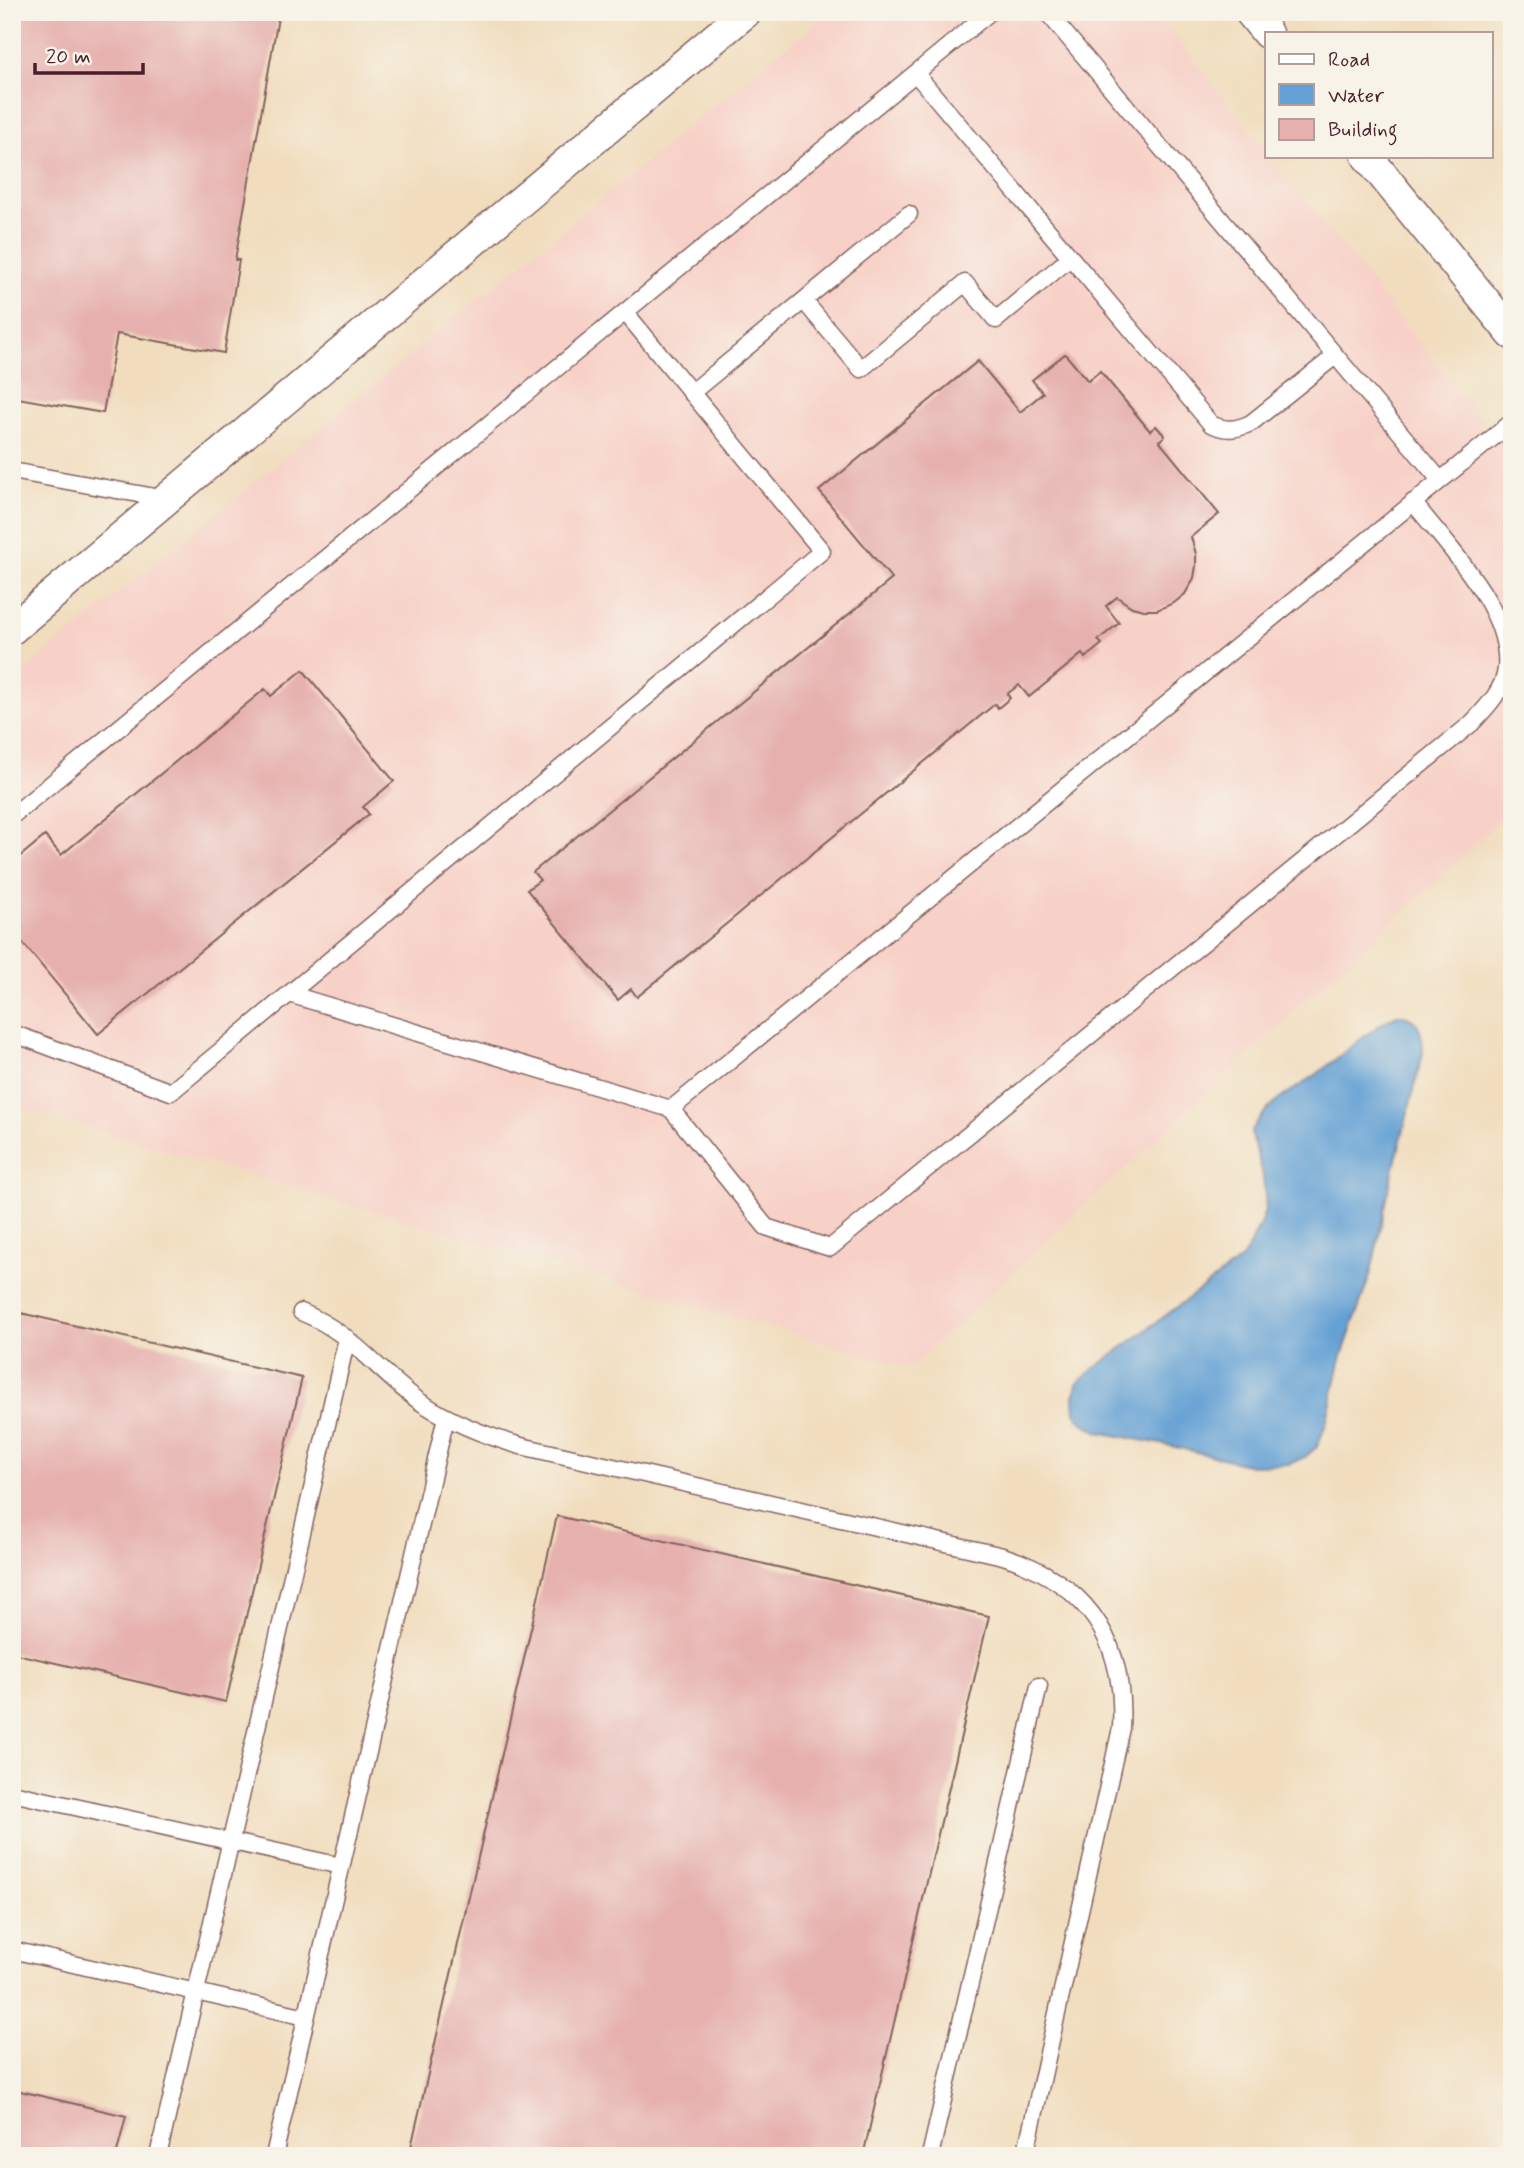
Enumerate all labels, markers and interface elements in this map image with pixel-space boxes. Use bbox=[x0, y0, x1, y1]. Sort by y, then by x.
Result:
scale bar bbox=[35, 32, 144, 76]
legend bbox=[1265, 32, 1492, 158]
text: 20 m bbox=[46, 43, 91, 71]
text: Road bbox=[1328, 46, 1370, 74]
text: Water bbox=[1328, 82, 1384, 110]
text: Building bbox=[1328, 116, 1398, 146]

